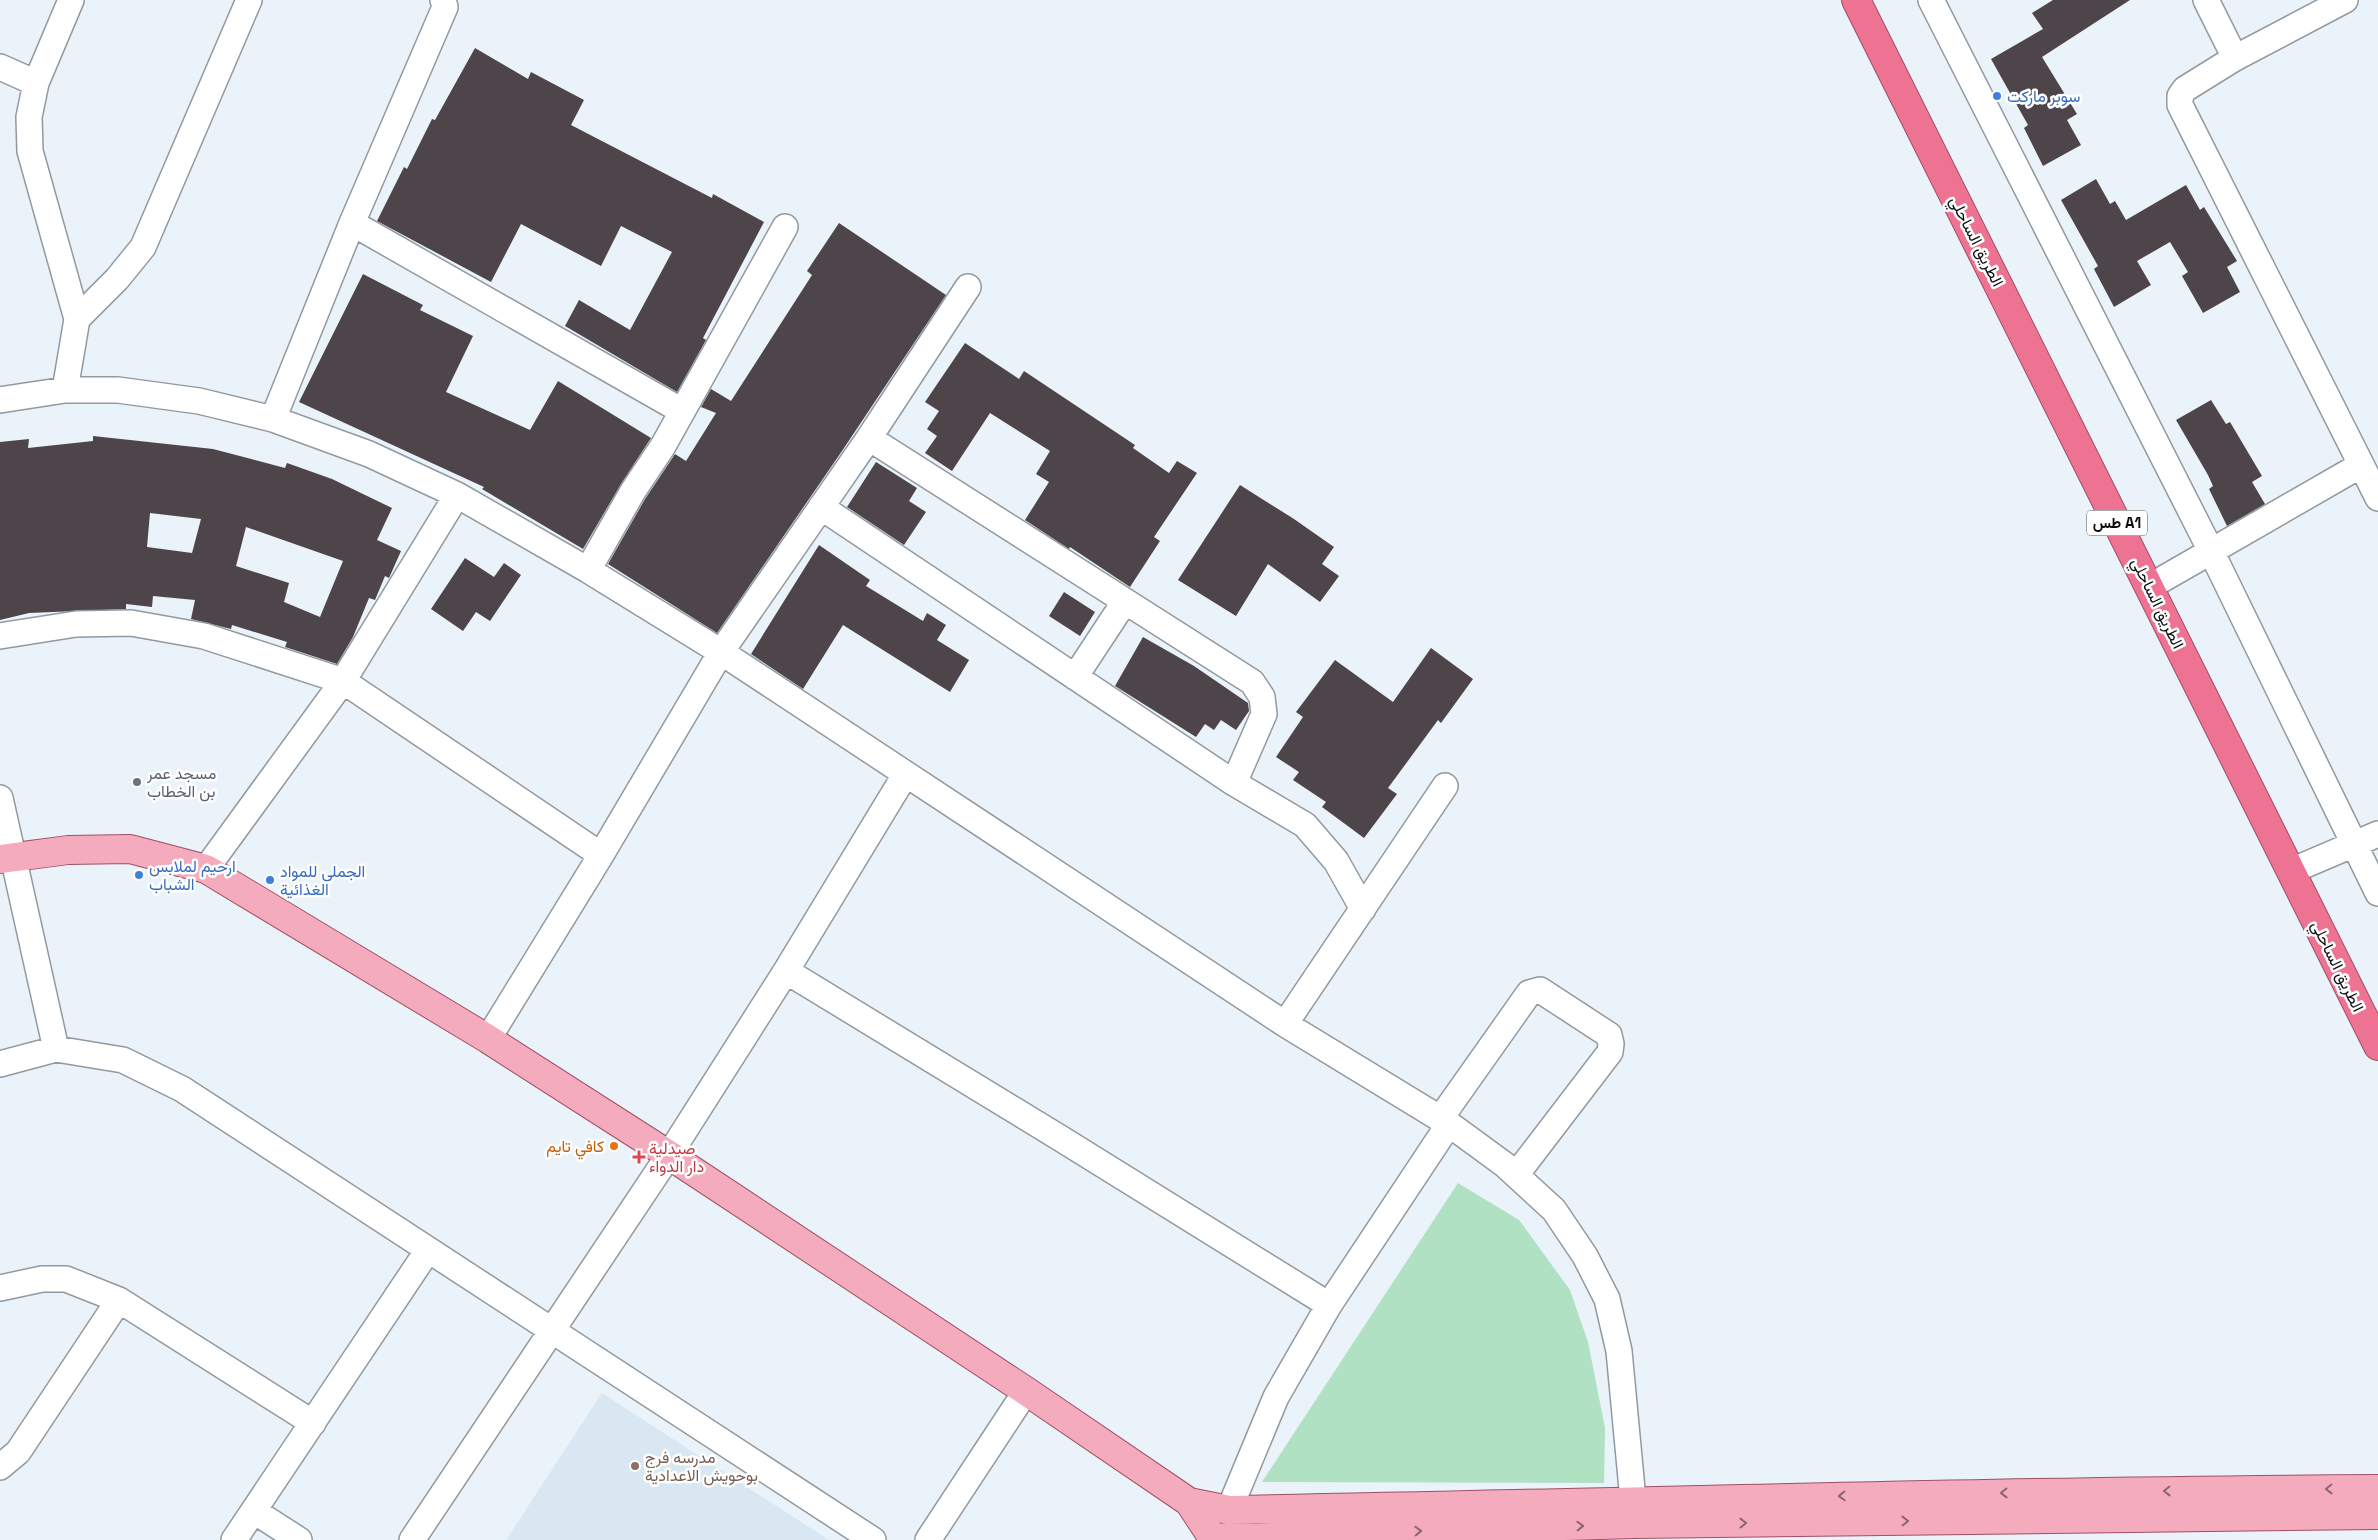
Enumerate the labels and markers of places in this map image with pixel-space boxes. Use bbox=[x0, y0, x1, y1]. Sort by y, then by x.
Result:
place label: سوبر ماركت bbox=[2007, 86, 2080, 107]
marker: سوبر ماركت bbox=[1991, 90, 2003, 102]
place label: مسجد عمر بن الخطاب bbox=[146, 763, 216, 802]
marker: مسجد عمر بن الخطاب bbox=[131, 776, 143, 788]
place label: ارحيم لملابس الشباب bbox=[149, 856, 236, 895]
place label: الجملي للمواد الغذائية bbox=[280, 861, 365, 900]
marker: ارحيم لملابس الشباب bbox=[133, 869, 145, 881]
marker: الجملي للمواد الغذائية bbox=[264, 874, 276, 886]
place label: كافي تايم bbox=[546, 1136, 604, 1160]
place label: صيدلية دار الدواء bbox=[649, 1138, 704, 1177]
marker: كافي تايم bbox=[608, 1140, 620, 1152]
marker: صيدلية دار الدواء bbox=[633, 1151, 645, 1163]
place label: مدرسه فرج بوحويش الاعدادية bbox=[645, 1447, 758, 1486]
marker: مدرسه فرج بوحويش الاعدادية bbox=[629, 1460, 641, 1472]

